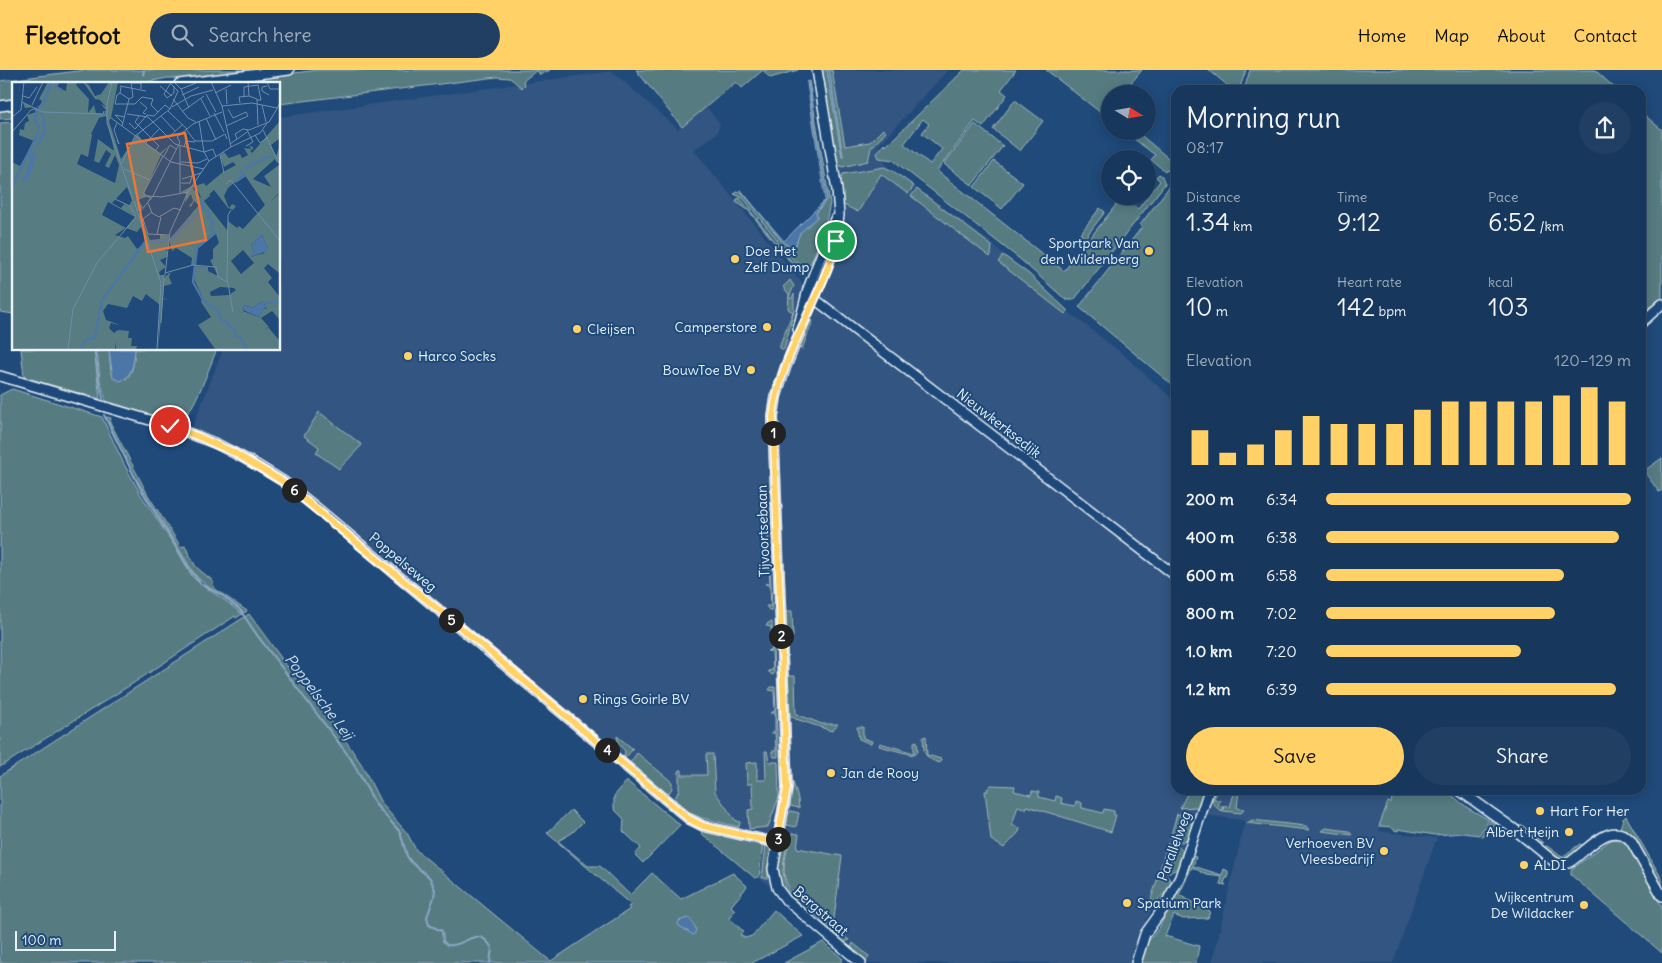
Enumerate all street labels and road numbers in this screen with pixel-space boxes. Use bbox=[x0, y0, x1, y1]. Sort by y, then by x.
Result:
street label: Nieuwkerksedijk bbox=[953, 384, 1045, 462]
street label: Tijvoortsebaan bbox=[752, 485, 774, 577]
street label: Poppelseweg bbox=[365, 528, 441, 596]
street label: Parallelweg bbox=[1153, 809, 1195, 883]
street label: Bergstraat bbox=[790, 882, 853, 940]

